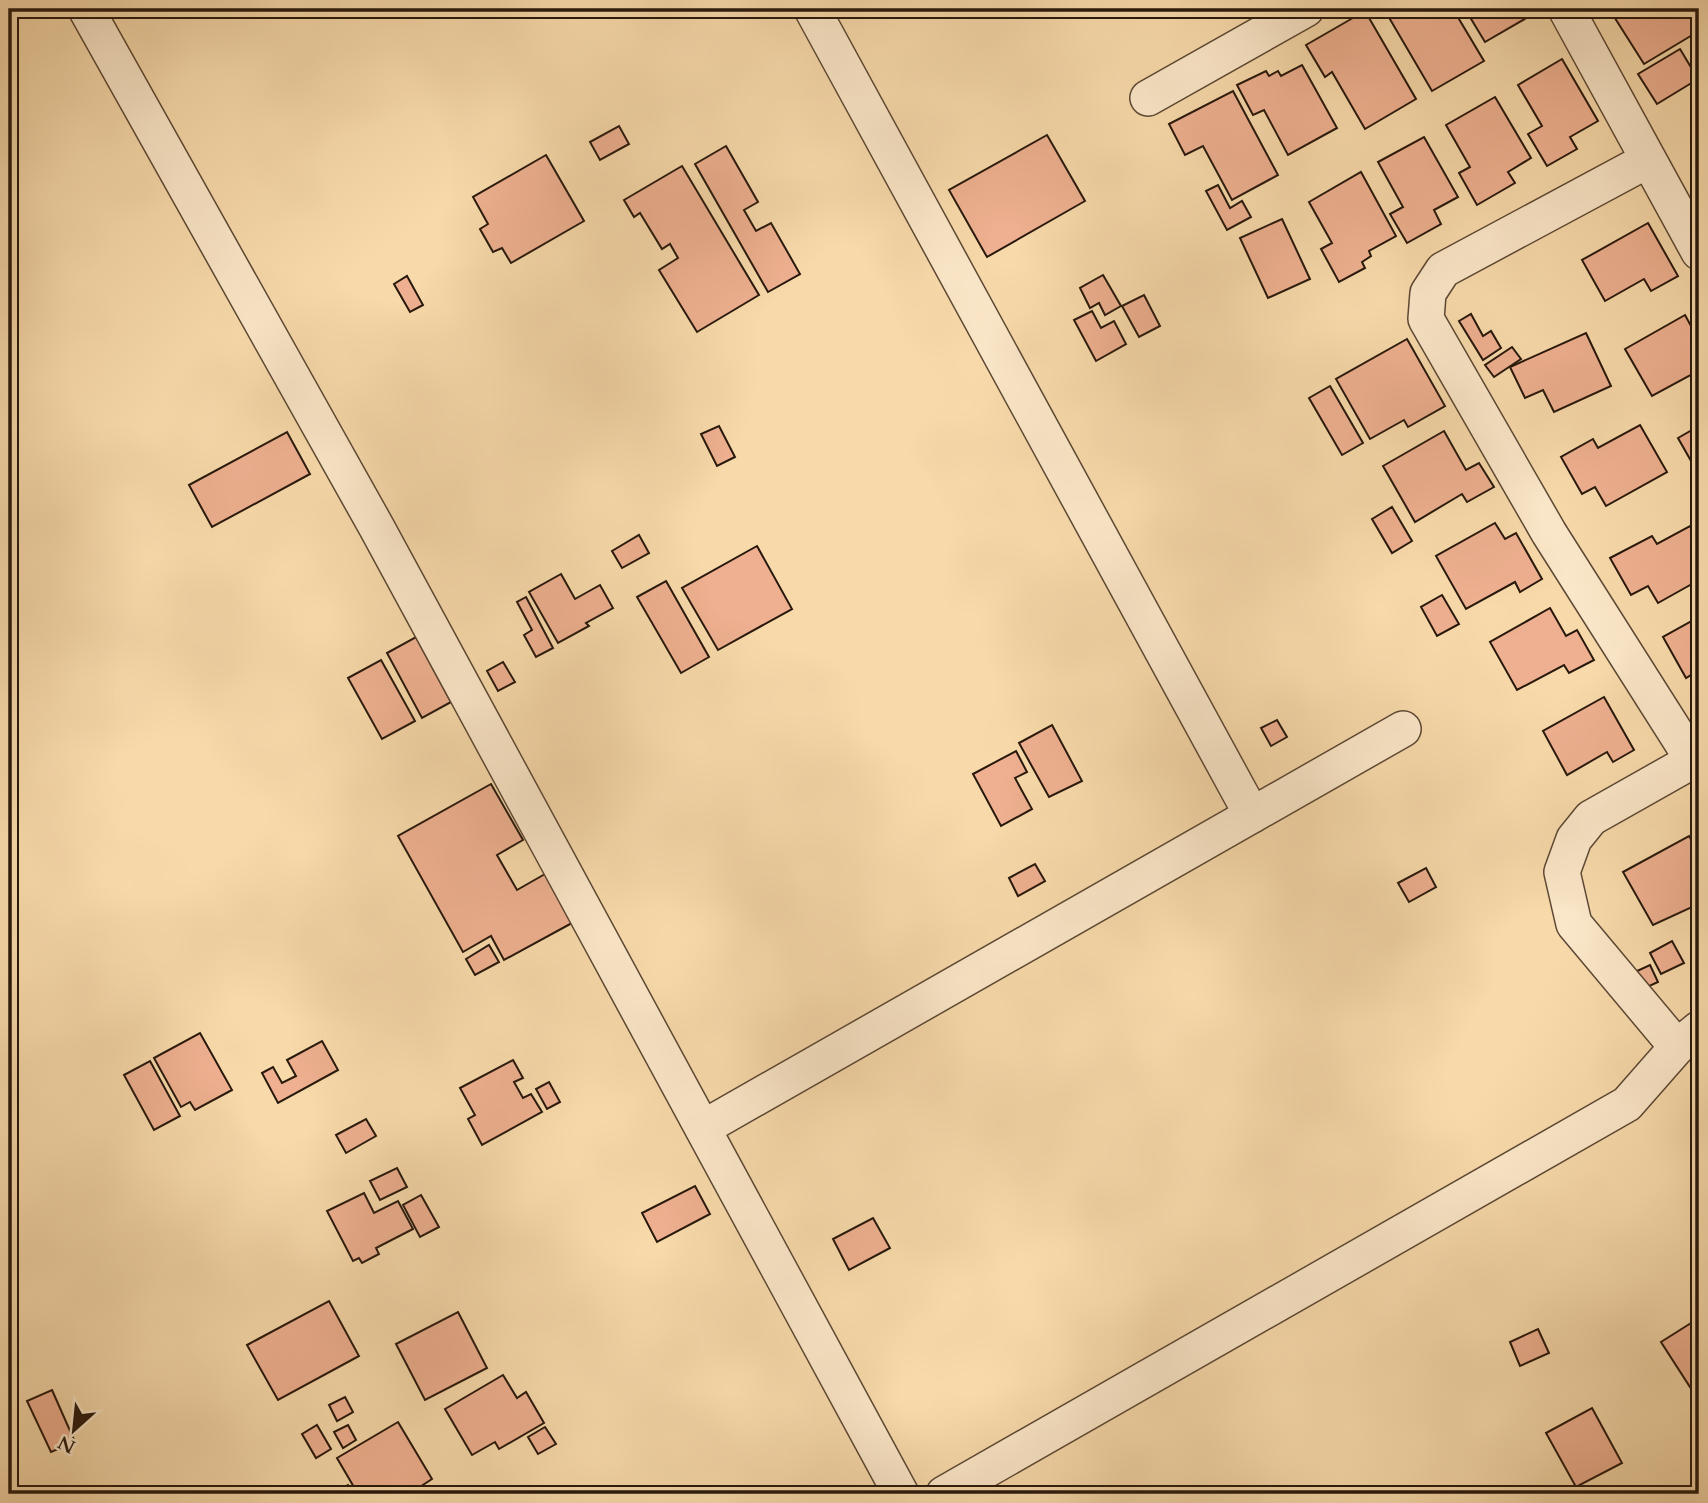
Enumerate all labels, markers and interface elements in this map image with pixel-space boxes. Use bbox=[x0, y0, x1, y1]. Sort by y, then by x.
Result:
north arrow bbox=[38, 1394, 108, 1464]
text: N bbox=[53, 1429, 80, 1460]

